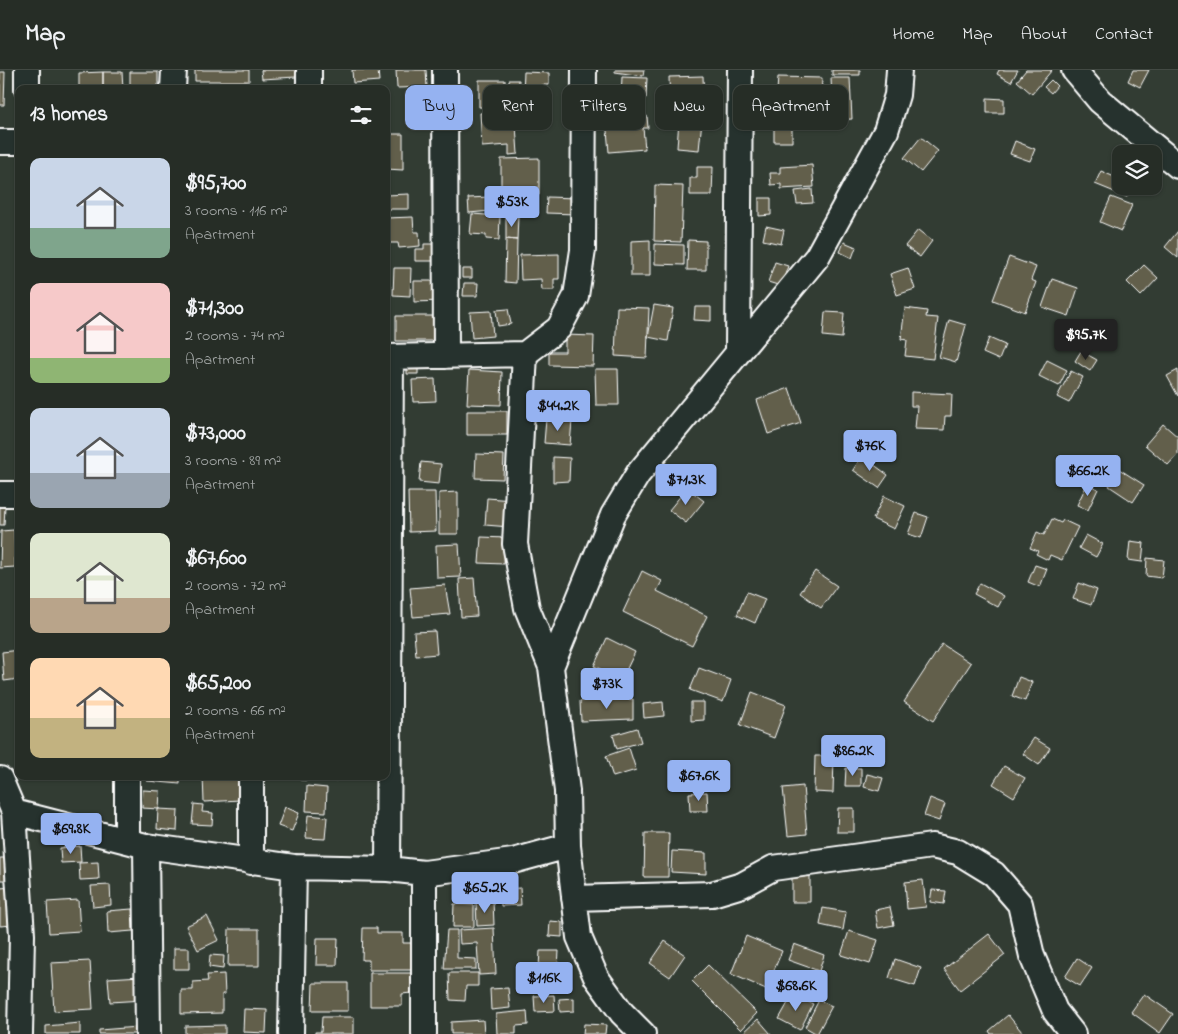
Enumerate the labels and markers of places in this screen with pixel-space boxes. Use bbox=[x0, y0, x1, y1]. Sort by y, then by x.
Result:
pin: $53K bbox=[482, 186, 542, 228]
pin: $95.7K bbox=[1045, 318, 1127, 361]
pin: $44.2K bbox=[517, 390, 599, 432]
pin: $76K bbox=[840, 430, 900, 472]
pin: $66.2K bbox=[1047, 454, 1129, 497]
pin: $71.3K bbox=[645, 464, 727, 506]
pin: $73K bbox=[577, 668, 637, 710]
pin: $86.2K bbox=[812, 734, 894, 777]
pin: $67.6K bbox=[658, 760, 740, 802]
pin: $69.8K bbox=[30, 812, 112, 855]
pin: $65.2K bbox=[444, 872, 526, 914]
pin: $116K bbox=[509, 962, 579, 1004]
pin: $68.6K bbox=[755, 970, 837, 1012]

